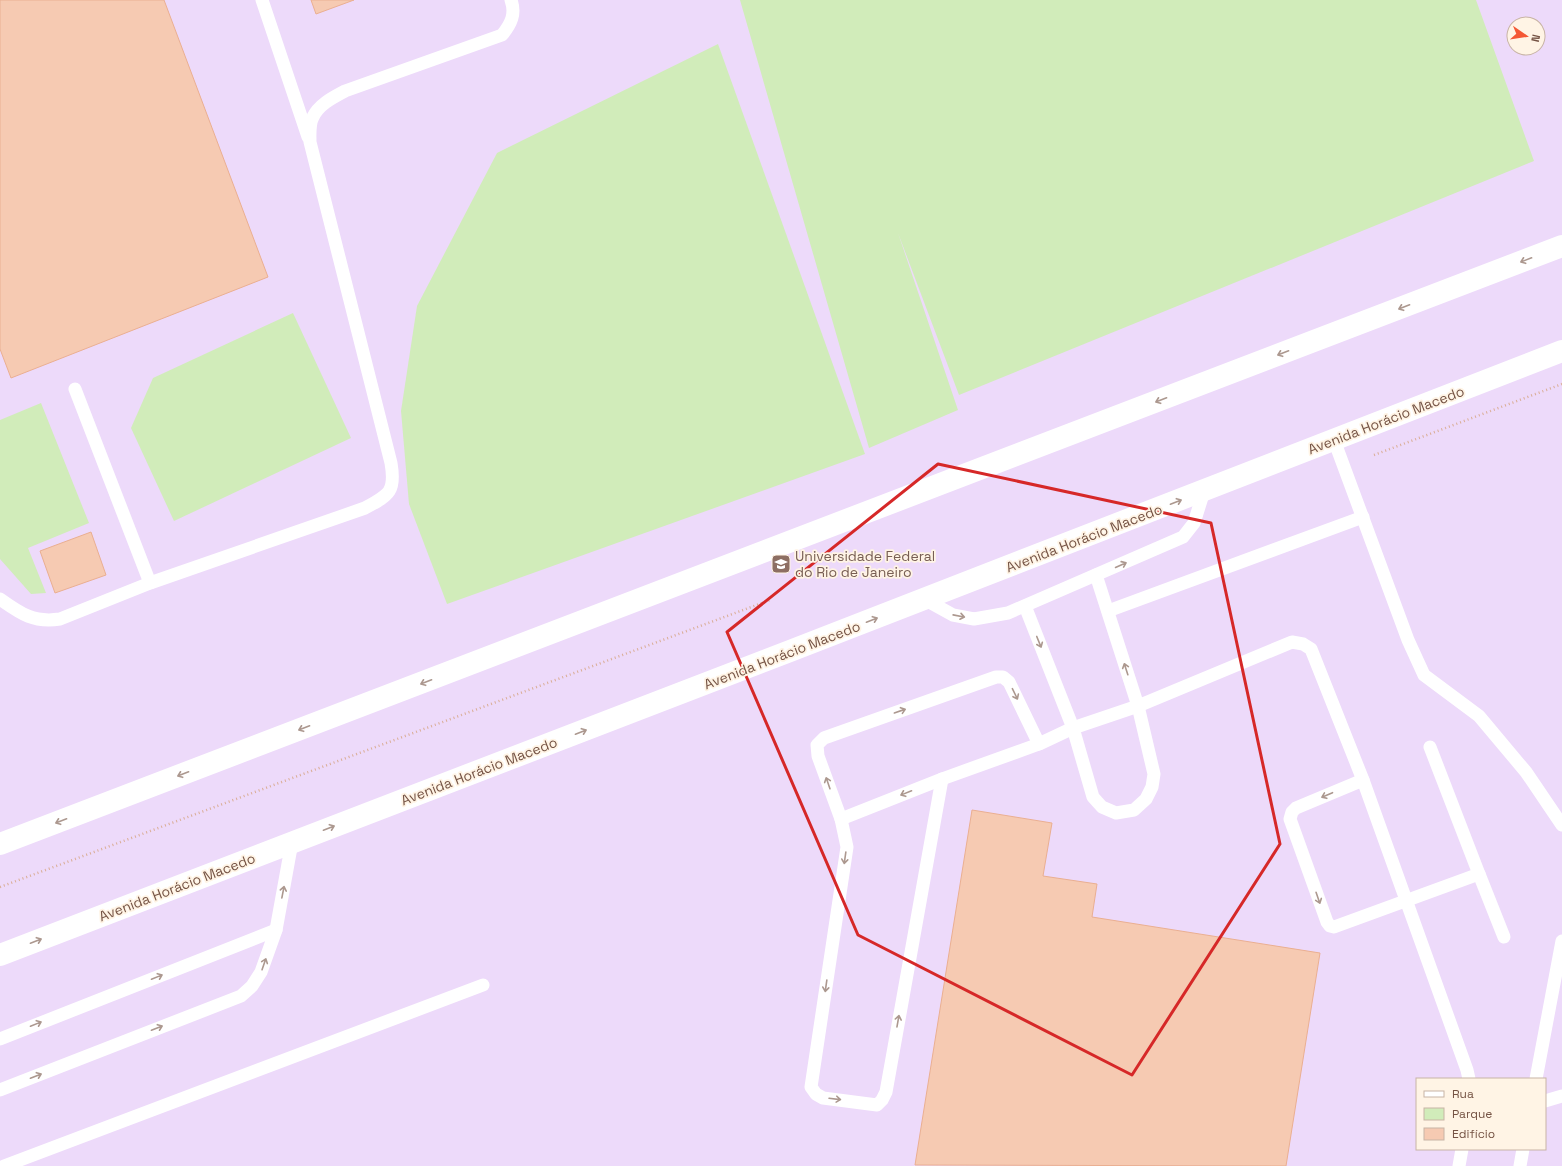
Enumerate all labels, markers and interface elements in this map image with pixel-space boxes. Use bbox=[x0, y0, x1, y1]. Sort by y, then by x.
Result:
north arrow bbox=[1506, 16, 1546, 56]
text: N bbox=[1528, 33, 1543, 43]
one-way arrow bbox=[1520, 257, 1532, 265]
one-way arrow bbox=[1399, 303, 1411, 311]
one-way arrow bbox=[1277, 349, 1289, 357]
street label: Avenida Horácio Macedo bbox=[1305, 382, 1467, 458]
one-way arrow bbox=[1156, 396, 1168, 404]
one-way arrow bbox=[1170, 497, 1182, 505]
street label: Avenida Horácio Macedo bbox=[1003, 500, 1165, 576]
place label: Universidade Federal do Rio de Janeiro bbox=[795, 547, 935, 581]
school or university icon: Universidade Federal do Rio de Janeiro bbox=[770, 553, 792, 575]
one-way arrow bbox=[1114, 560, 1126, 568]
one-way arrow bbox=[952, 612, 965, 620]
one-way arrow bbox=[866, 615, 878, 623]
street label: Avenida Horácio Macedo bbox=[701, 617, 863, 693]
one-way arrow bbox=[1035, 636, 1043, 648]
one-way arrow bbox=[1122, 662, 1129, 675]
one-way arrow bbox=[420, 678, 432, 686]
one-way arrow bbox=[1012, 688, 1019, 700]
one-way arrow bbox=[893, 707, 906, 714]
one-way arrow bbox=[299, 725, 311, 733]
one-way arrow bbox=[575, 727, 587, 735]
street label: Avenida Horácio Macedo bbox=[398, 733, 560, 809]
one-way arrow bbox=[177, 771, 189, 779]
one-way arrow bbox=[824, 776, 831, 789]
one-way arrow bbox=[900, 790, 912, 798]
one-way arrow bbox=[1322, 792, 1334, 799]
one-way arrow bbox=[56, 817, 68, 825]
one-way arrow bbox=[322, 824, 334, 832]
street label: Avenida Horácio Macedo bbox=[96, 849, 258, 925]
one-way arrow bbox=[841, 851, 849, 864]
one-way arrow bbox=[279, 885, 287, 898]
one-way arrow bbox=[1315, 891, 1322, 904]
one-way arrow bbox=[30, 936, 42, 944]
one-way arrow bbox=[261, 958, 269, 970]
one-way arrow bbox=[151, 972, 163, 980]
one-way arrow bbox=[822, 979, 830, 992]
one-way arrow bbox=[895, 1015, 903, 1028]
one-way arrow bbox=[30, 1020, 42, 1028]
one-way arrow bbox=[151, 1024, 163, 1032]
one-way arrow bbox=[30, 1071, 42, 1079]
legend bbox=[1416, 1078, 1546, 1150]
text: Rua bbox=[1452, 1086, 1474, 1102]
one-way arrow bbox=[828, 1095, 841, 1103]
text: Parque bbox=[1452, 1106, 1492, 1122]
text: Edifício bbox=[1452, 1126, 1495, 1142]

